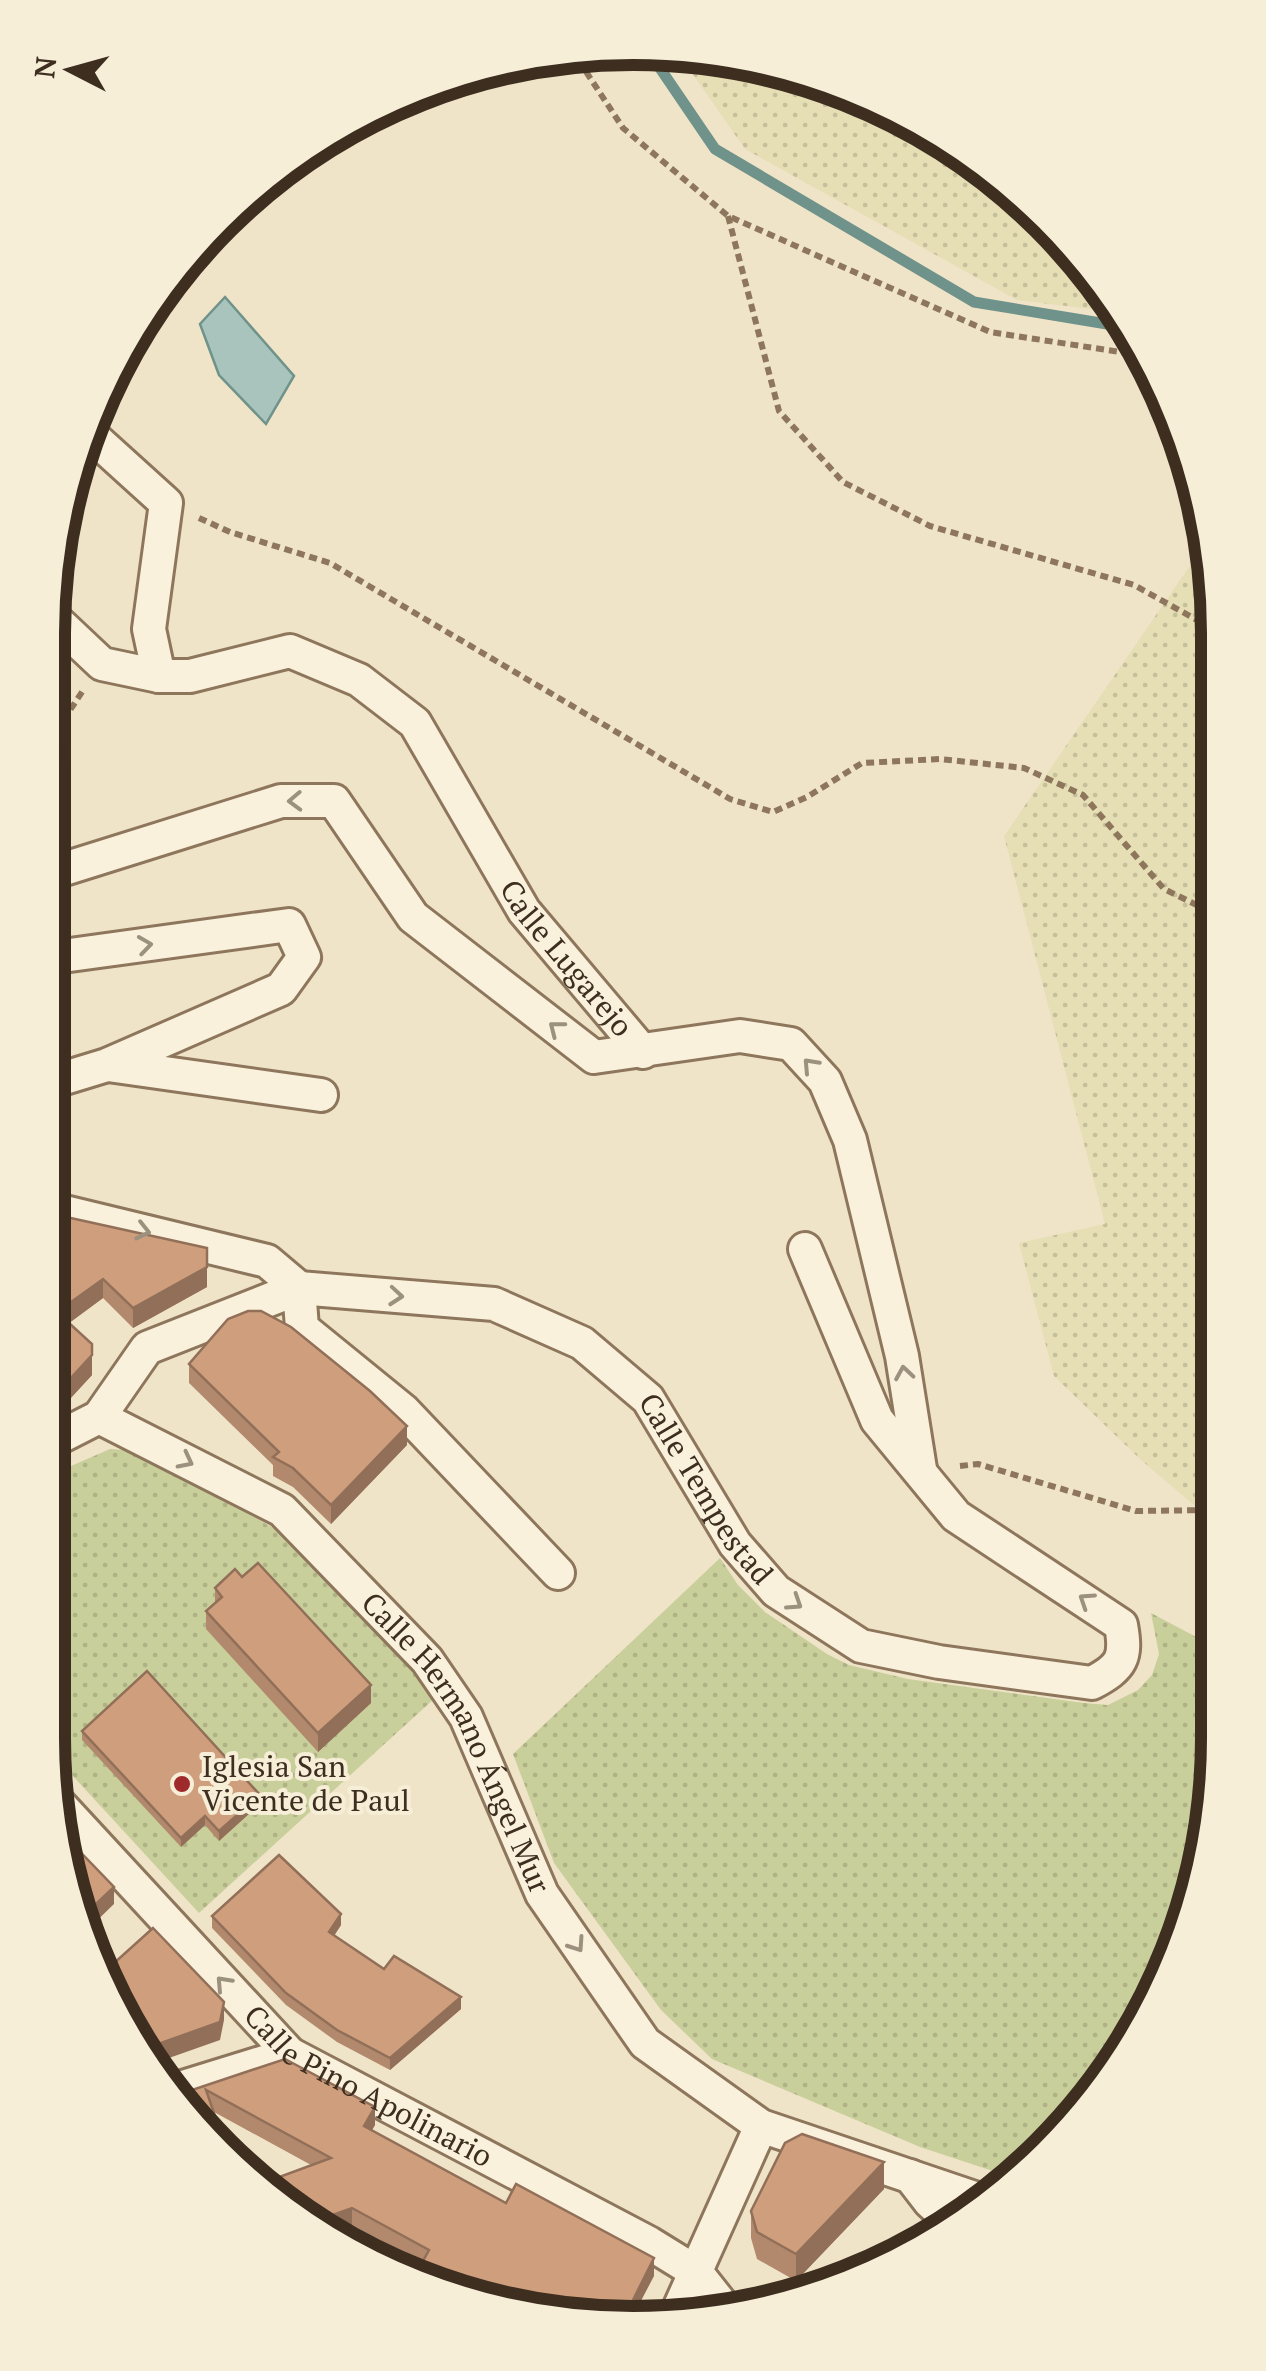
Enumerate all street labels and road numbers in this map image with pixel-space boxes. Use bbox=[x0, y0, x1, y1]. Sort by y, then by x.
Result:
street label: Calle Lugarejo bbox=[491, 872, 643, 1045]
street label: Calle Tempestad bbox=[630, 1385, 782, 1593]
street label: Calle Hermano Ángel Mur bbox=[353, 1583, 560, 1900]
street label: Calle Pino Apolinario bbox=[236, 1996, 500, 2176]

